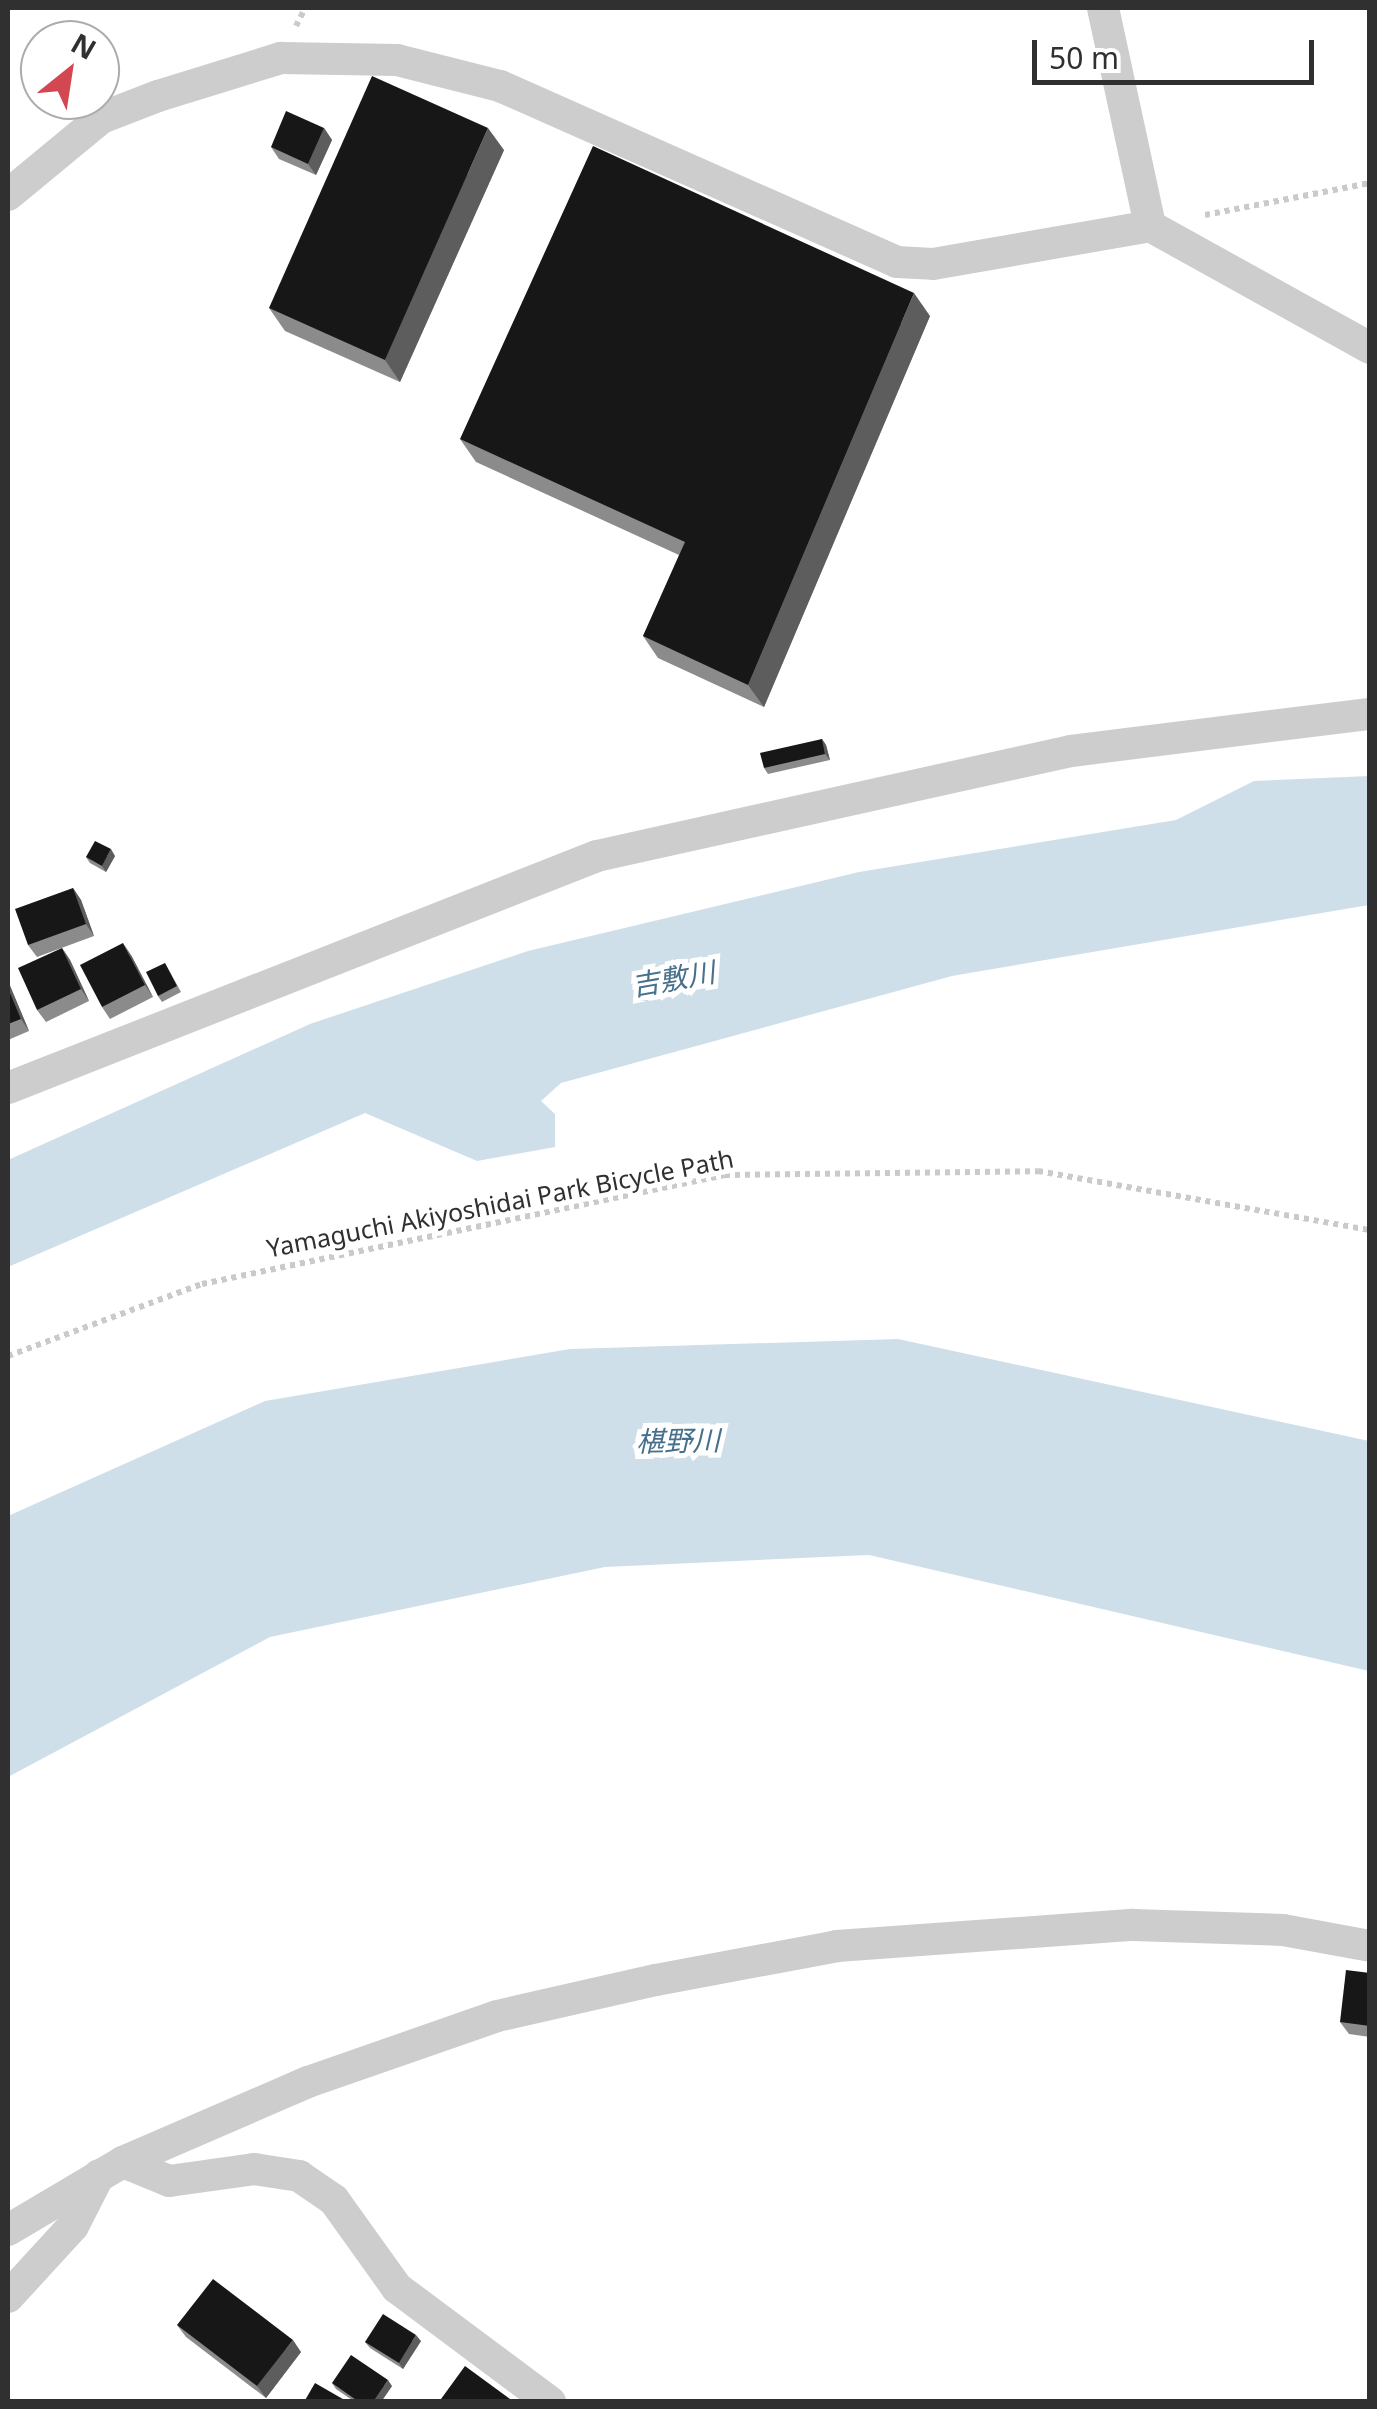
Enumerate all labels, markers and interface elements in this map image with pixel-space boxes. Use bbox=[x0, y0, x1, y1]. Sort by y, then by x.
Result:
north arrow bbox=[20, 20, 120, 120]
scale bar bbox=[1037, 20, 1320, 82]
text: N bbox=[65, 24, 103, 68]
text: 50 m bbox=[1049, 37, 1119, 78]
water label: 吉敷川 bbox=[629, 954, 717, 1002]
street label: Yamaguchi Akiyoshidai Park Bicycle Path bbox=[264, 1143, 736, 1263]
water label: 椹野川 bbox=[636, 1422, 720, 1458]

